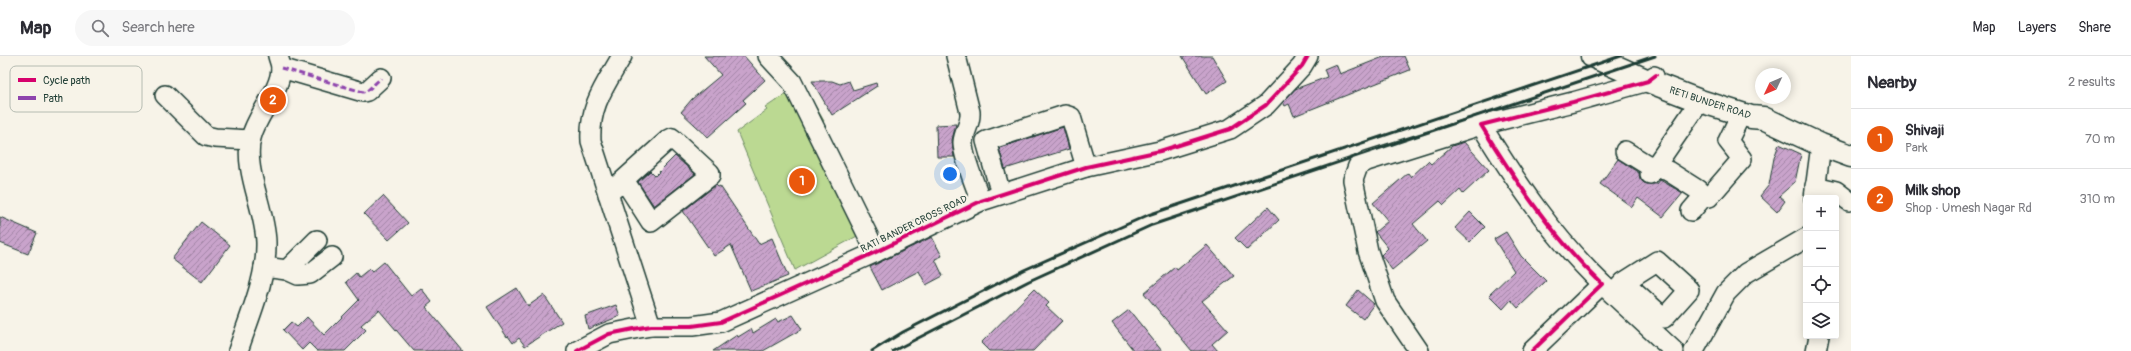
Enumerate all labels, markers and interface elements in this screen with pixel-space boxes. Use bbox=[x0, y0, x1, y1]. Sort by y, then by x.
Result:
search box bbox=[75, 10, 355, 46]
text: Map bbox=[20, 16, 51, 40]
icon: search bbox=[89, 17, 111, 39]
text: Search here bbox=[121, 18, 195, 37]
text: Map bbox=[1973, 19, 1996, 36]
text: Layers bbox=[2018, 19, 2056, 36]
text: Share bbox=[2078, 19, 2111, 36]
legend bbox=[10, 66, 142, 112]
north arrow bbox=[1755, 68, 1791, 104]
text: Nearby bbox=[1867, 72, 1916, 93]
text: Cycle path bbox=[43, 74, 90, 87]
text: 2 results bbox=[2068, 74, 2115, 90]
street label: RETI BUNDER ROAD bbox=[1668, 84, 1752, 122]
pin: 2 bbox=[260, 85, 286, 115]
text: Path bbox=[43, 92, 63, 105]
text: Shivaji bbox=[1905, 121, 1944, 140]
text: 1 bbox=[1877, 131, 1883, 147]
text: 70 m bbox=[2085, 131, 2115, 147]
text: Park bbox=[1905, 140, 1928, 156]
your location bbox=[940, 164, 960, 184]
pin: 1 bbox=[789, 166, 815, 196]
text: Milk shop bbox=[1905, 181, 1961, 200]
text: 2 bbox=[1876, 191, 1884, 207]
text: 310 m bbox=[2079, 191, 2115, 207]
street label: RATI BANDER CROSS ROAD bbox=[859, 193, 969, 255]
map controls bbox=[1803, 195, 1839, 339]
button: + bbox=[1803, 195, 1839, 231]
text: Shop · Umesh Nagar Rd bbox=[1905, 200, 2032, 216]
button: − bbox=[1803, 231, 1839, 267]
button: locate bbox=[1803, 267, 1839, 303]
button: layers bbox=[1803, 303, 1839, 339]

